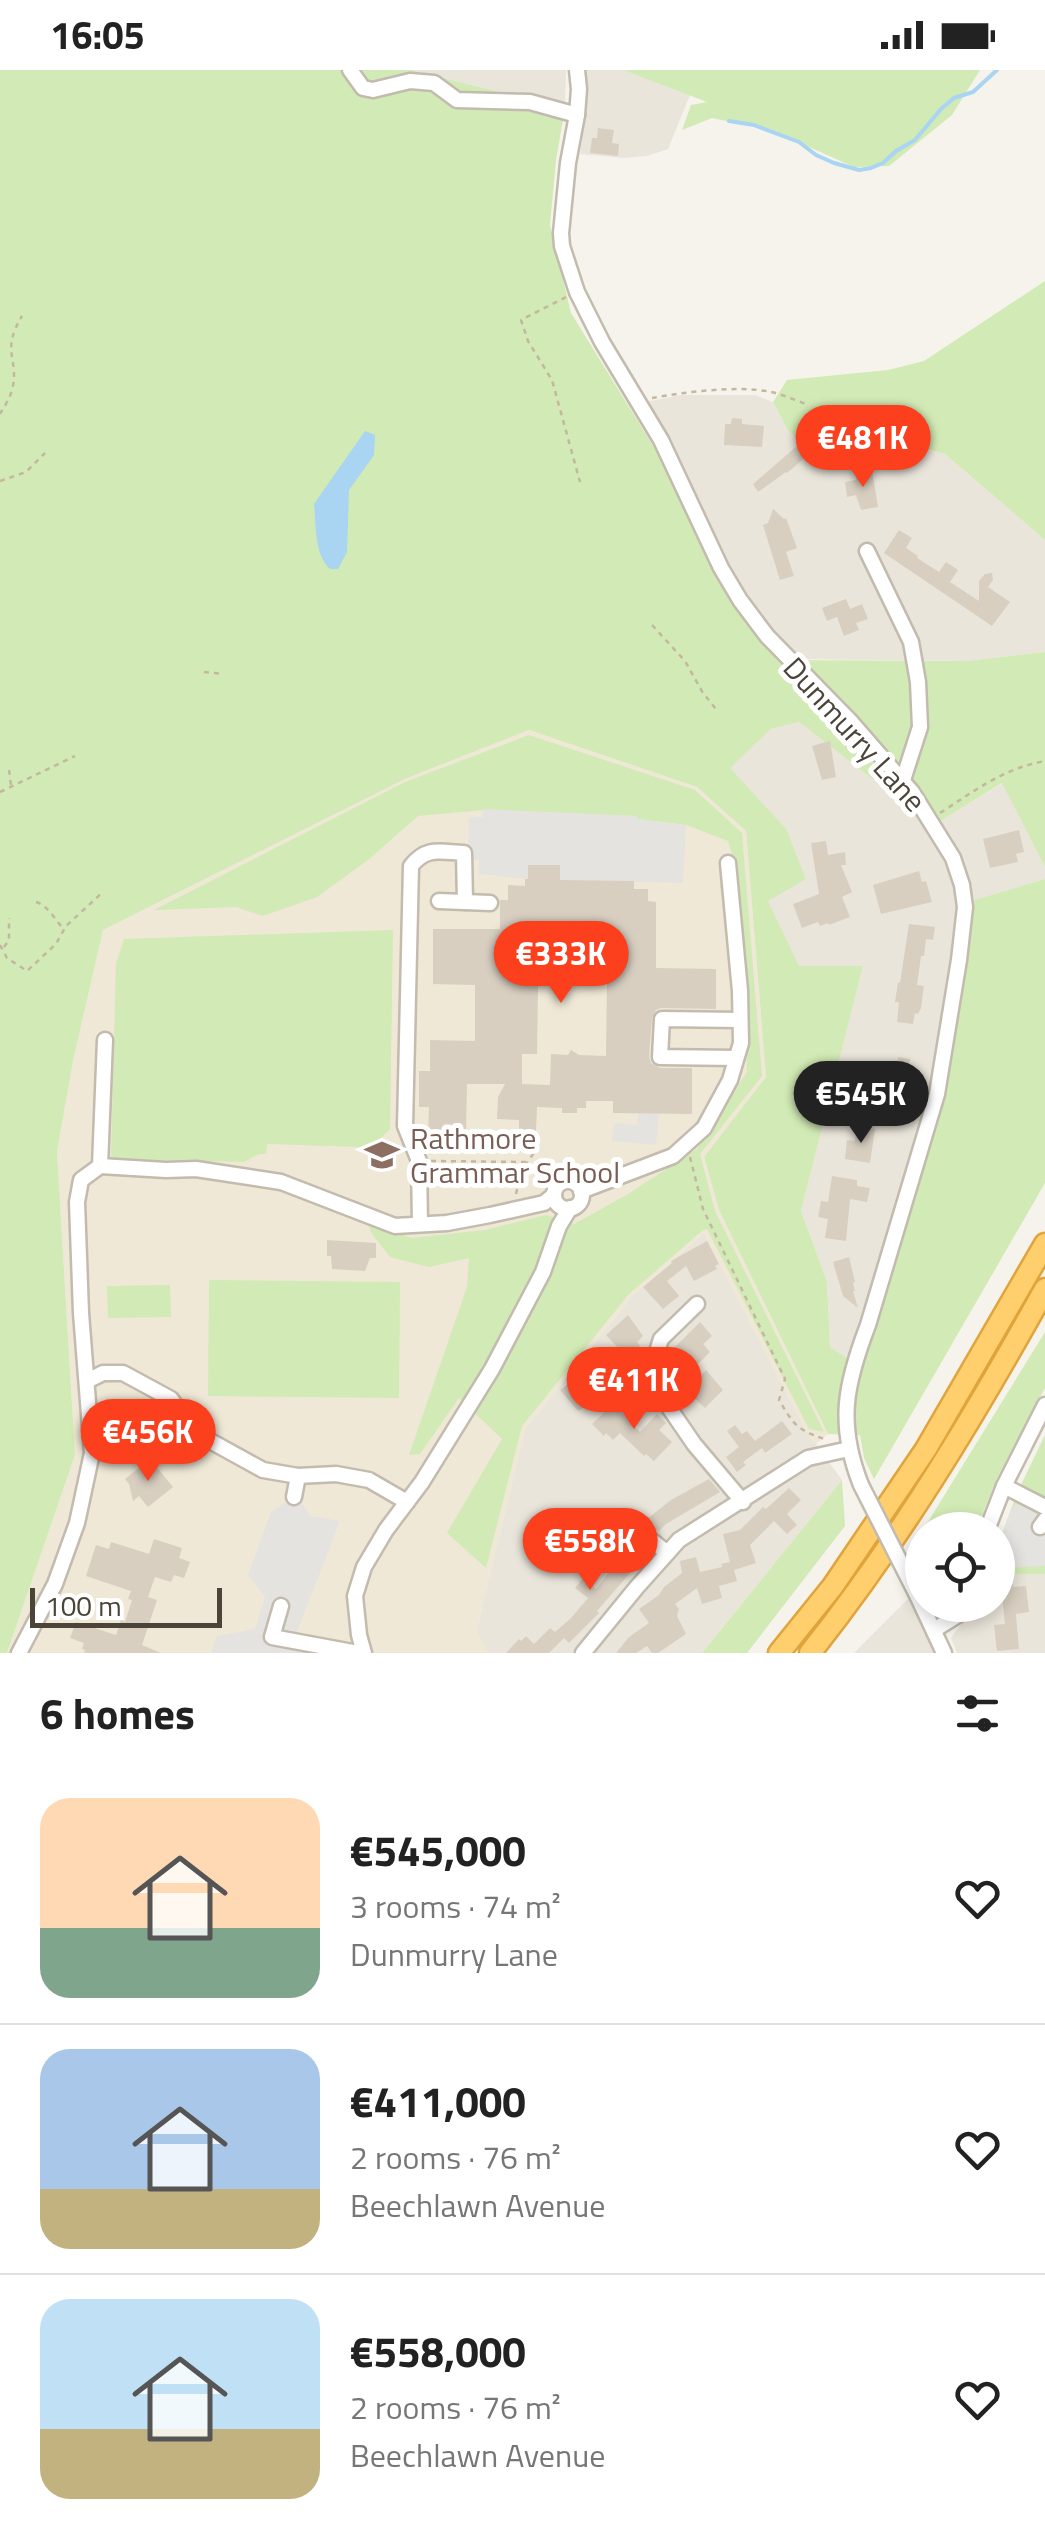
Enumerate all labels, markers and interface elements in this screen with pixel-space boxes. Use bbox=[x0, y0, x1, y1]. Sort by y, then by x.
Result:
text: 16:05 bbox=[50, 6, 145, 64]
pin: €481K bbox=[793, 405, 933, 490]
text: €481K bbox=[818, 413, 908, 461]
street label: Dunmurry Lane bbox=[773, 646, 937, 822]
pin: €333K bbox=[491, 921, 631, 1006]
text: €333K bbox=[516, 929, 606, 977]
pin: €545K bbox=[791, 1061, 931, 1146]
text: €545K bbox=[816, 1069, 906, 1117]
place label: Rathmore Grammar School bbox=[410, 1115, 620, 1195]
school or university icon: Rathmore Grammar School bbox=[363, 1136, 401, 1174]
pin: €411K bbox=[564, 1347, 704, 1432]
text: €411K bbox=[589, 1355, 679, 1403]
pin: €456K bbox=[78, 1399, 218, 1484]
text: €456K bbox=[103, 1407, 193, 1455]
pin: €558K bbox=[520, 1508, 660, 1593]
map controls bbox=[905, 1512, 1015, 1622]
button: locate bbox=[905, 1512, 1015, 1622]
text: €558K bbox=[545, 1516, 635, 1564]
scale bar bbox=[30, 1583, 222, 1628]
text: 100 m bbox=[45, 1584, 122, 1627]
text: 6 homes bbox=[40, 1681, 195, 1745]
icon: filters bbox=[950, 1686, 1005, 1741]
text: €545,000 bbox=[350, 1818, 526, 1882]
icon: home bbox=[120, 1838, 240, 1958]
icon: heart bbox=[950, 1871, 1005, 1926]
text: 3 rooms · 74 m² bbox=[350, 1882, 561, 1930]
text: Dunmurry Lane bbox=[350, 1930, 558, 1978]
text: €411,000 bbox=[350, 2069, 526, 2133]
icon: home bbox=[120, 2089, 240, 2209]
icon: heart bbox=[950, 2122, 1005, 2177]
text: 2 rooms · 76 m² bbox=[350, 2133, 561, 2181]
text: Beechlawn Avenue bbox=[350, 2181, 605, 2229]
text: €558,000 bbox=[350, 2319, 526, 2383]
icon: home bbox=[120, 2339, 240, 2459]
icon: heart bbox=[950, 2372, 1005, 2427]
text: 2 rooms · 76 m² bbox=[350, 2383, 561, 2431]
text: Beechlawn Avenue bbox=[350, 2431, 605, 2479]

